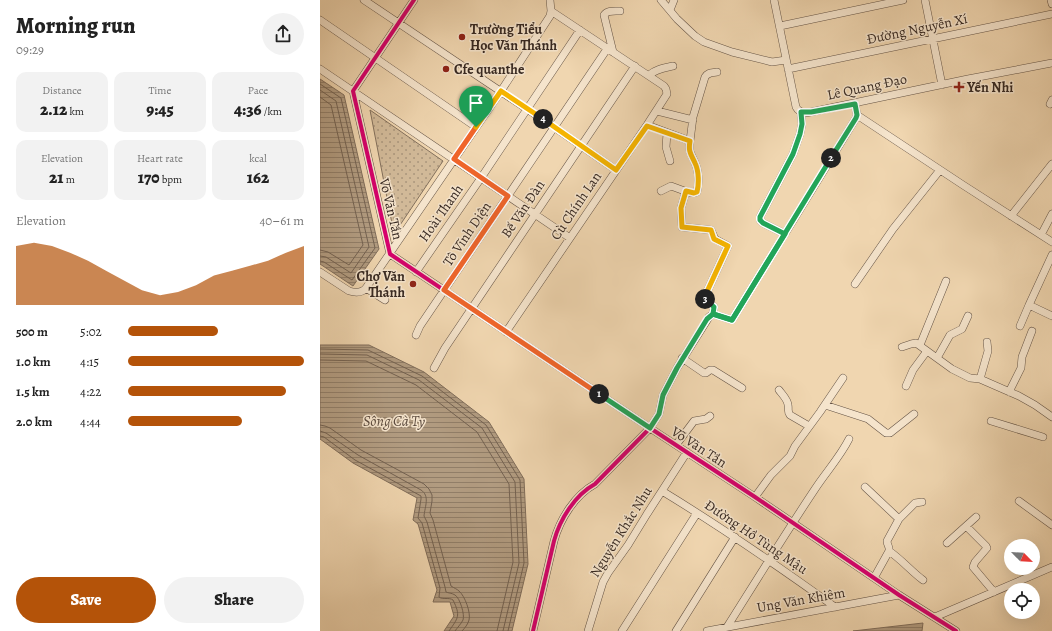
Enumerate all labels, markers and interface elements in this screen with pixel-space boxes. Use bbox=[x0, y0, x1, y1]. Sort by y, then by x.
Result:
street label: Đường Nguyễn Xí bbox=[865, 9, 969, 49]
text: Morning run bbox=[16, 11, 136, 41]
button: share bbox=[262, 13, 304, 55]
place label: Trường Tiểu Học Văn Thánh bbox=[470, 20, 557, 55]
marker: Trường Tiểu Học Văn Thánh bbox=[457, 32, 467, 42]
text: 09:29 bbox=[16, 41, 44, 58]
place label: Cfe quanthe bbox=[454, 60, 525, 79]
marker: Cfe quanthe bbox=[441, 64, 451, 74]
street label: Lê Quang Đạo bbox=[825, 69, 909, 105]
place label: Yến Nhi bbox=[966, 78, 1013, 97]
marker: Yến Nhi bbox=[954, 82, 964, 92]
text: Distance bbox=[42, 83, 82, 98]
text: Time bbox=[149, 83, 171, 98]
text: Pace bbox=[248, 83, 268, 98]
pin bbox=[459, 86, 493, 127]
icon: arrive bbox=[465, 92, 487, 114]
text: 2.12 bbox=[40, 98, 67, 121]
text: 9:45 bbox=[146, 98, 174, 121]
text: 4:36 bbox=[234, 98, 262, 121]
text: km bbox=[67, 104, 84, 119]
text: /km bbox=[262, 104, 282, 119]
pin: 4 bbox=[533, 109, 553, 129]
text: 4 bbox=[540, 111, 546, 126]
pin: 2 bbox=[821, 148, 841, 168]
text: 2 bbox=[828, 150, 834, 165]
text: Elevation bbox=[41, 151, 83, 166]
text: Heart rate bbox=[137, 151, 183, 166]
text: kcal bbox=[249, 151, 267, 166]
text: 21 bbox=[49, 166, 64, 189]
text: 170 bbox=[138, 166, 160, 189]
text: 162 bbox=[247, 166, 269, 189]
street label: Cù Chính Lan bbox=[546, 168, 606, 244]
text: m bbox=[64, 172, 75, 187]
text: bpm bbox=[160, 172, 182, 187]
street label: Võ Văn Tần bbox=[374, 175, 407, 242]
street label: Bế Văn Đàn bbox=[497, 176, 549, 242]
street label: Hoài Thanh bbox=[414, 180, 468, 245]
street label: Tô Vĩnh Diện bbox=[438, 198, 496, 270]
text: Elevation bbox=[16, 212, 66, 229]
text: 40–61 m bbox=[259, 212, 304, 229]
place label: Chợ Văn Thánh bbox=[357, 267, 405, 302]
marker: Chợ Văn Thánh bbox=[408, 279, 418, 289]
pin: 3 bbox=[695, 289, 715, 309]
text: 3 bbox=[703, 291, 707, 306]
text: 500 m bbox=[16, 323, 48, 340]
text: 5:02 bbox=[80, 323, 102, 340]
text: 1.0 km bbox=[16, 353, 51, 370]
text: 4:15 bbox=[80, 353, 99, 370]
text: 1.5 km bbox=[16, 383, 50, 400]
text: 4:22 bbox=[80, 383, 101, 400]
pin: 1 bbox=[589, 384, 609, 404]
text: 1 bbox=[597, 386, 601, 401]
water label: Sông Cà Ty bbox=[363, 411, 425, 431]
text: 2.0 km bbox=[16, 413, 52, 430]
text: 4:44 bbox=[80, 413, 101, 430]
street label: Võ Văn Tần bbox=[667, 421, 731, 472]
street label: Nguyễn Khắc Nhu bbox=[585, 483, 657, 581]
street label: Đường Hồ Tùng Mậu bbox=[701, 495, 812, 579]
north arrow bbox=[1004, 539, 1040, 575]
map controls bbox=[1004, 539, 1040, 619]
button: Save bbox=[16, 577, 156, 623]
button: Share bbox=[164, 577, 304, 623]
street label: Ung Văn Khiêm bbox=[755, 583, 847, 617]
button: locate bbox=[1004, 583, 1040, 619]

